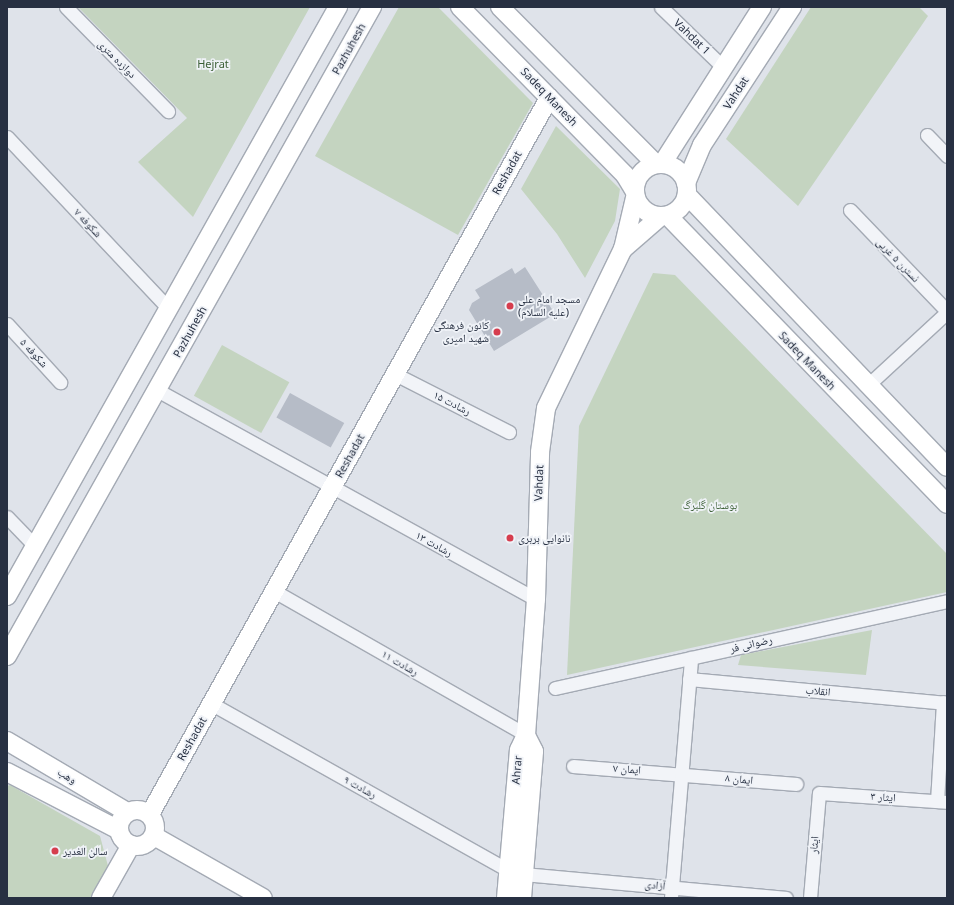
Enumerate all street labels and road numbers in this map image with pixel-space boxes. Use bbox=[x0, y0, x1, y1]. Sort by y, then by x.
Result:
street label: Vahdat 1 bbox=[671, 16, 713, 58]
street label: Pazhuhesh bbox=[329, 21, 369, 77]
street label: دوازده متری bbox=[95, 37, 139, 81]
street label: Sadeq Manesh bbox=[518, 65, 580, 129]
street label: Vahdat bbox=[721, 74, 751, 112]
street label: Reshadat bbox=[490, 149, 524, 197]
street label: شکوفه ۷ bbox=[71, 206, 105, 240]
street label: نسترن ۵ غربی bbox=[874, 235, 922, 285]
street label: Pazhuhesh bbox=[170, 304, 210, 360]
street label: Sadeq Manesh bbox=[776, 329, 838, 393]
street label: شکوفه ۵ bbox=[17, 336, 51, 370]
street label: رشادت ۱۵ bbox=[431, 388, 473, 418]
street label: Reshadat bbox=[333, 432, 367, 480]
street label: Vahdat bbox=[532, 465, 546, 501]
street label: رشادت ۱۳ bbox=[413, 529, 455, 559]
street label: رضوانی فر bbox=[728, 633, 774, 655]
street label: رشادت ۱۱ bbox=[379, 647, 421, 679]
street label: انقلاب bbox=[805, 683, 831, 699]
street label: Reshadat bbox=[175, 715, 209, 763]
street label: Ahrar bbox=[509, 755, 525, 785]
street label: ایمان ۷ bbox=[613, 761, 641, 777]
street label: وهب bbox=[55, 765, 79, 787]
street label: ایمان ۸ bbox=[724, 771, 754, 787]
street label: رشادت ۹ bbox=[341, 773, 379, 801]
street label: ایثار ۳ bbox=[870, 790, 896, 804]
street label: ایثار bbox=[807, 836, 821, 854]
street label: آزادی bbox=[644, 878, 666, 892]

